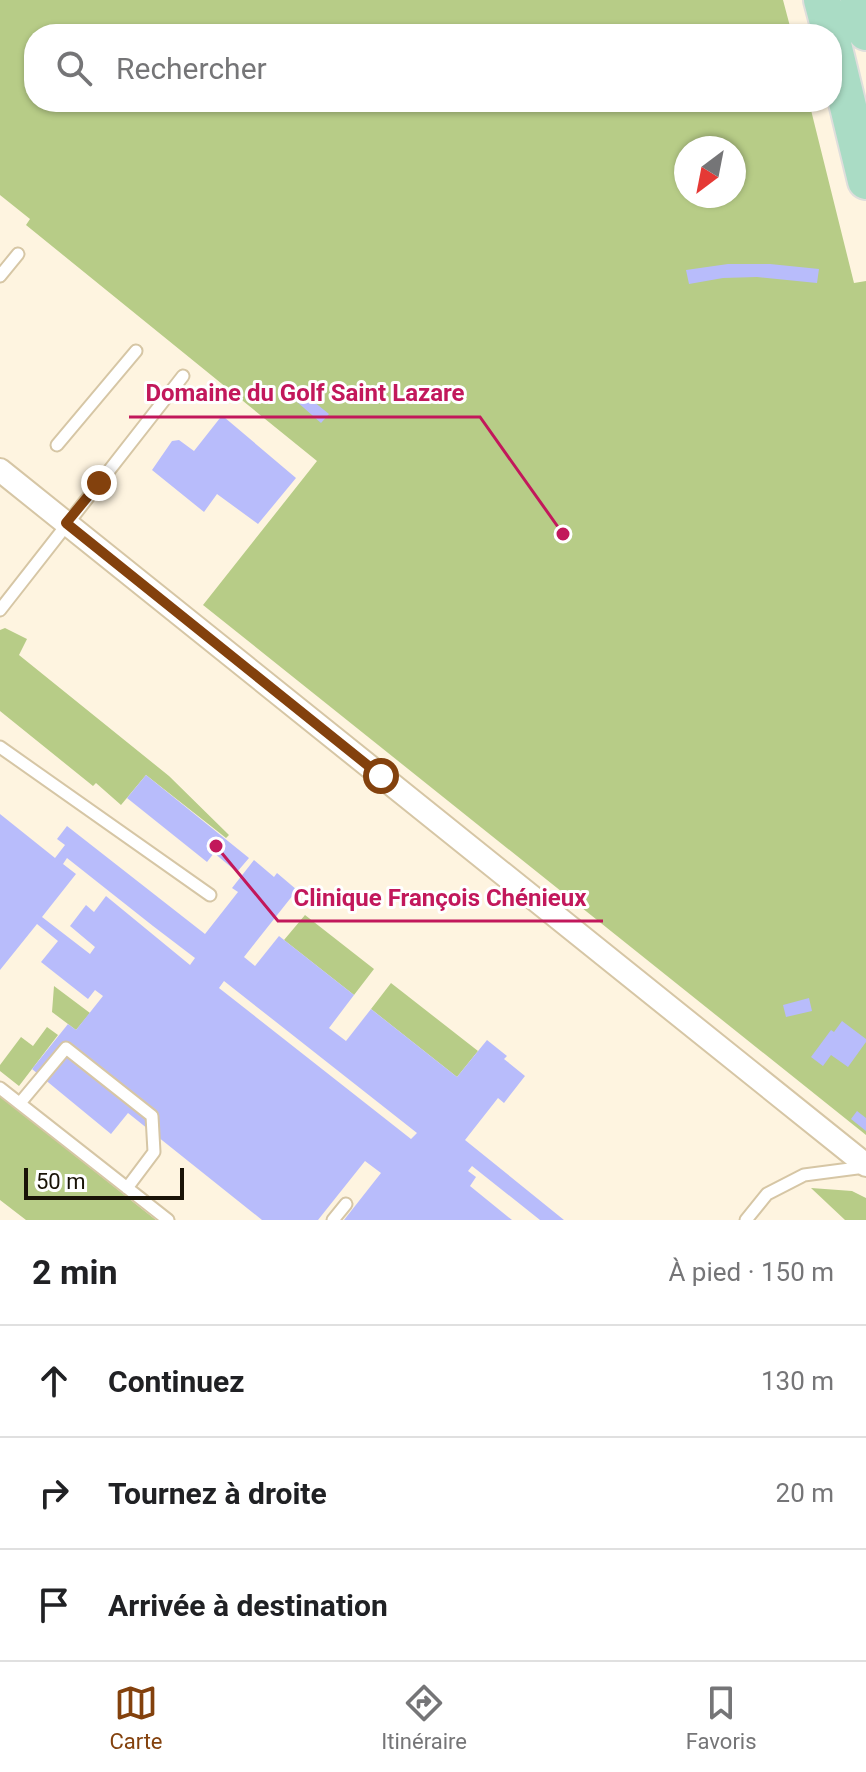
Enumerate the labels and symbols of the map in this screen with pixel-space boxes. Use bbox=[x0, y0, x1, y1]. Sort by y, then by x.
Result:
north arrow bbox=[674, 136, 746, 208]
callout: Domaine du Golf Saint Lazare bbox=[129, 369, 480, 417]
text: Domaine du Golf Saint Lazare bbox=[145, 379, 465, 407]
route end bbox=[81, 465, 117, 501]
route start bbox=[363, 758, 399, 794]
callout: Clinique François Chénieux bbox=[278, 873, 603, 921]
text: Clinique François Chénieux bbox=[294, 884, 587, 912]
scale bar bbox=[24, 1164, 184, 1200]

